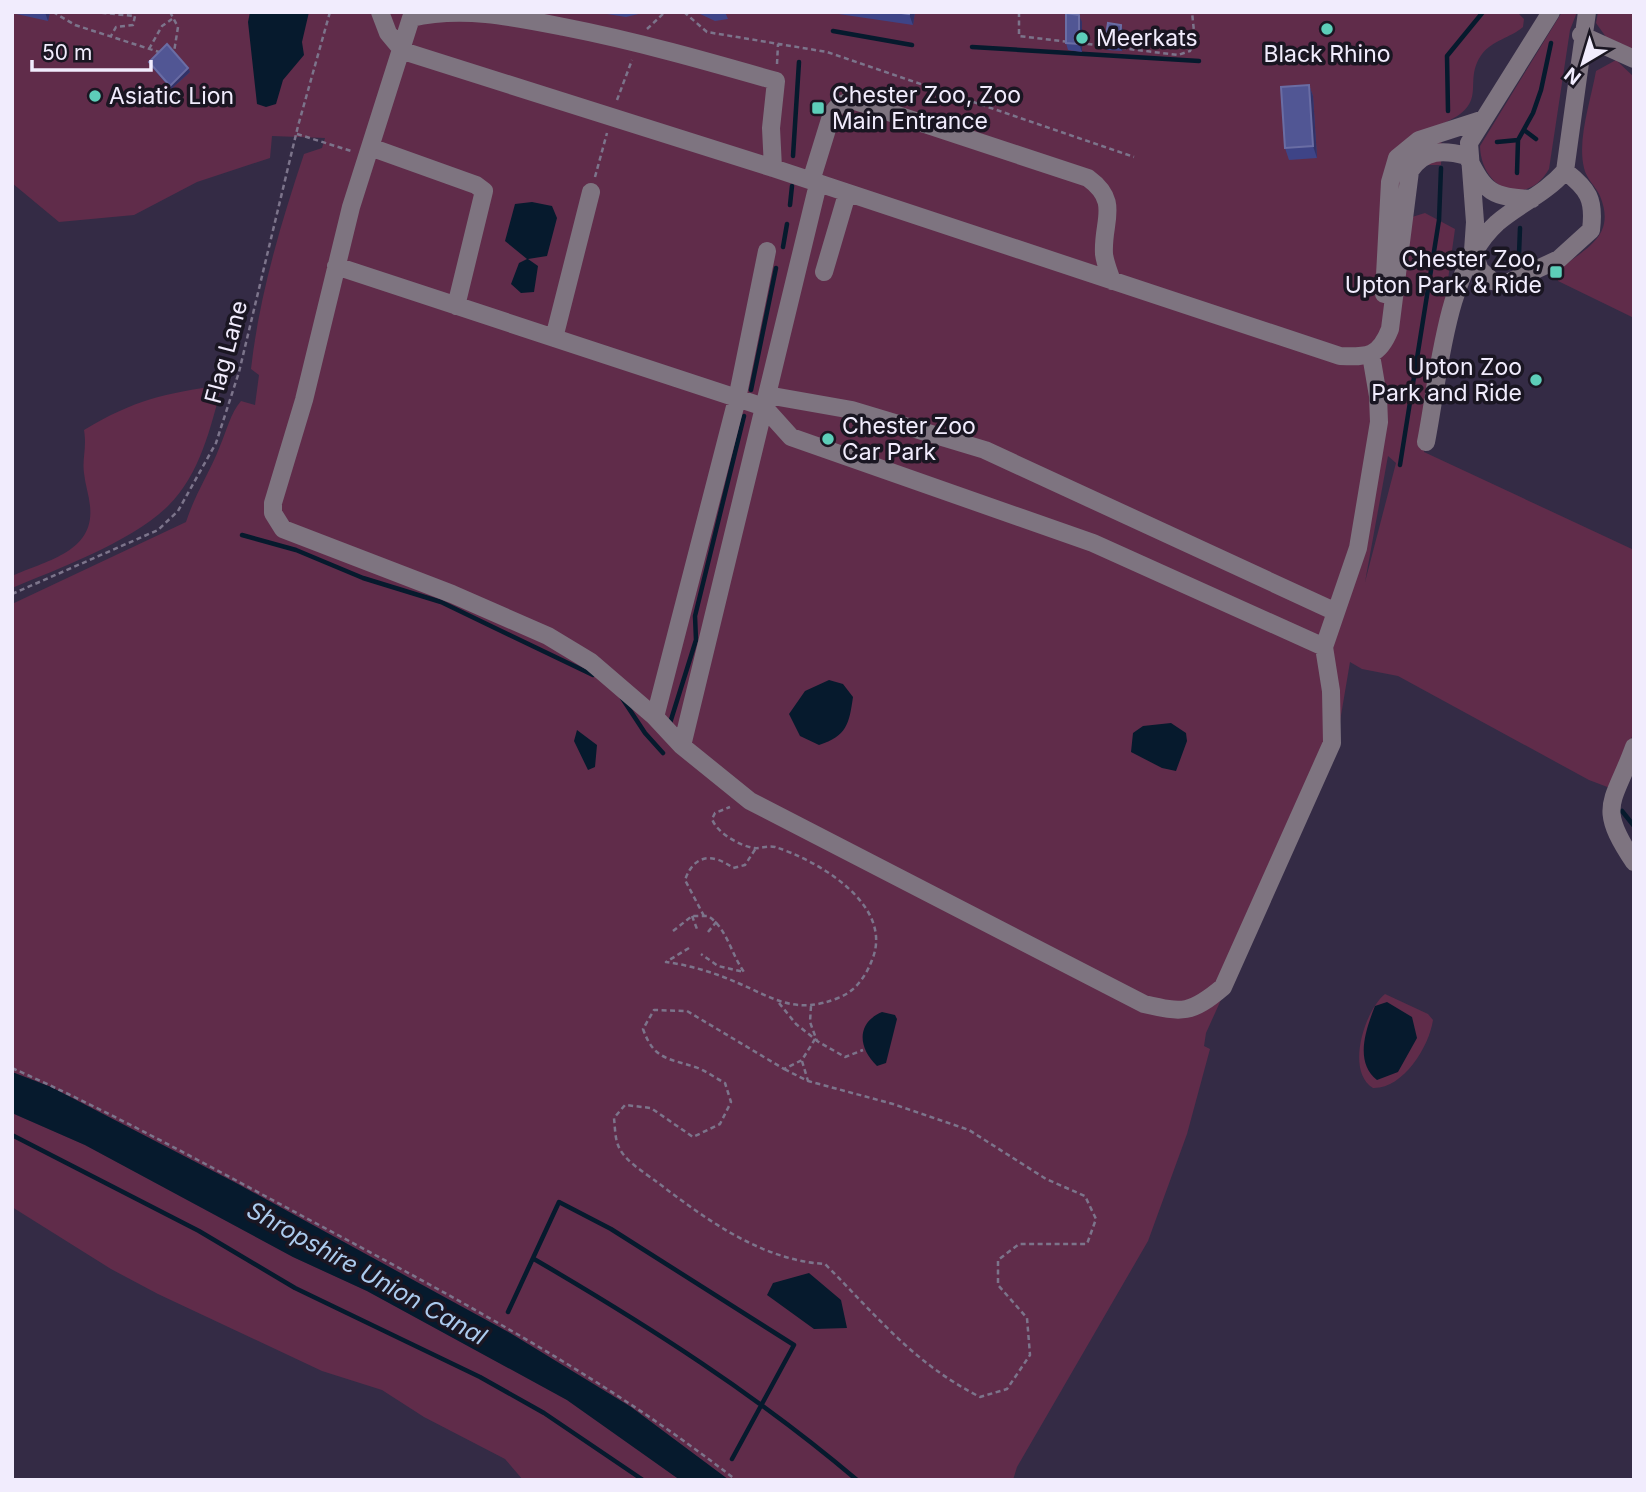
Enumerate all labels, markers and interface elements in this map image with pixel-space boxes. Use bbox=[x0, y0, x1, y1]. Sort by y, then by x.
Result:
marker: Black Rhino bbox=[1319, 21, 1335, 37]
place label: Meerkats bbox=[1096, 24, 1198, 52]
scale bar bbox=[32, 28, 150, 72]
north arrow bbox=[1548, 28, 1618, 98]
marker: Meerkats bbox=[1074, 30, 1090, 46]
text: 50 m bbox=[42, 40, 92, 65]
place label: Black Rhino bbox=[1263, 40, 1391, 68]
text: N bbox=[1560, 62, 1586, 90]
place label: Chester Zoo, Zoo Main Entrance bbox=[832, 81, 1021, 135]
place label: Asiatic Lion bbox=[109, 82, 234, 110]
marker: Asiatic Lion bbox=[87, 88, 103, 104]
marker: Chester Zoo, Zoo Main Entrance bbox=[810, 100, 826, 116]
place label: Chester Zoo, Upton Park & Ride bbox=[1345, 245, 1542, 299]
marker: Chester Zoo, Upton Park & Ride bbox=[1548, 264, 1564, 280]
street label: Flag Lane bbox=[199, 297, 253, 407]
place label: Upton Zoo Park and Ride bbox=[1371, 353, 1522, 407]
marker: Upton Zoo Park and Ride bbox=[1528, 372, 1544, 388]
place label: Chester Zoo Car Park bbox=[842, 412, 976, 466]
marker: Chester Zoo Car Park bbox=[820, 431, 836, 447]
water label: Shropshire Union Canal bbox=[242, 1195, 492, 1351]

